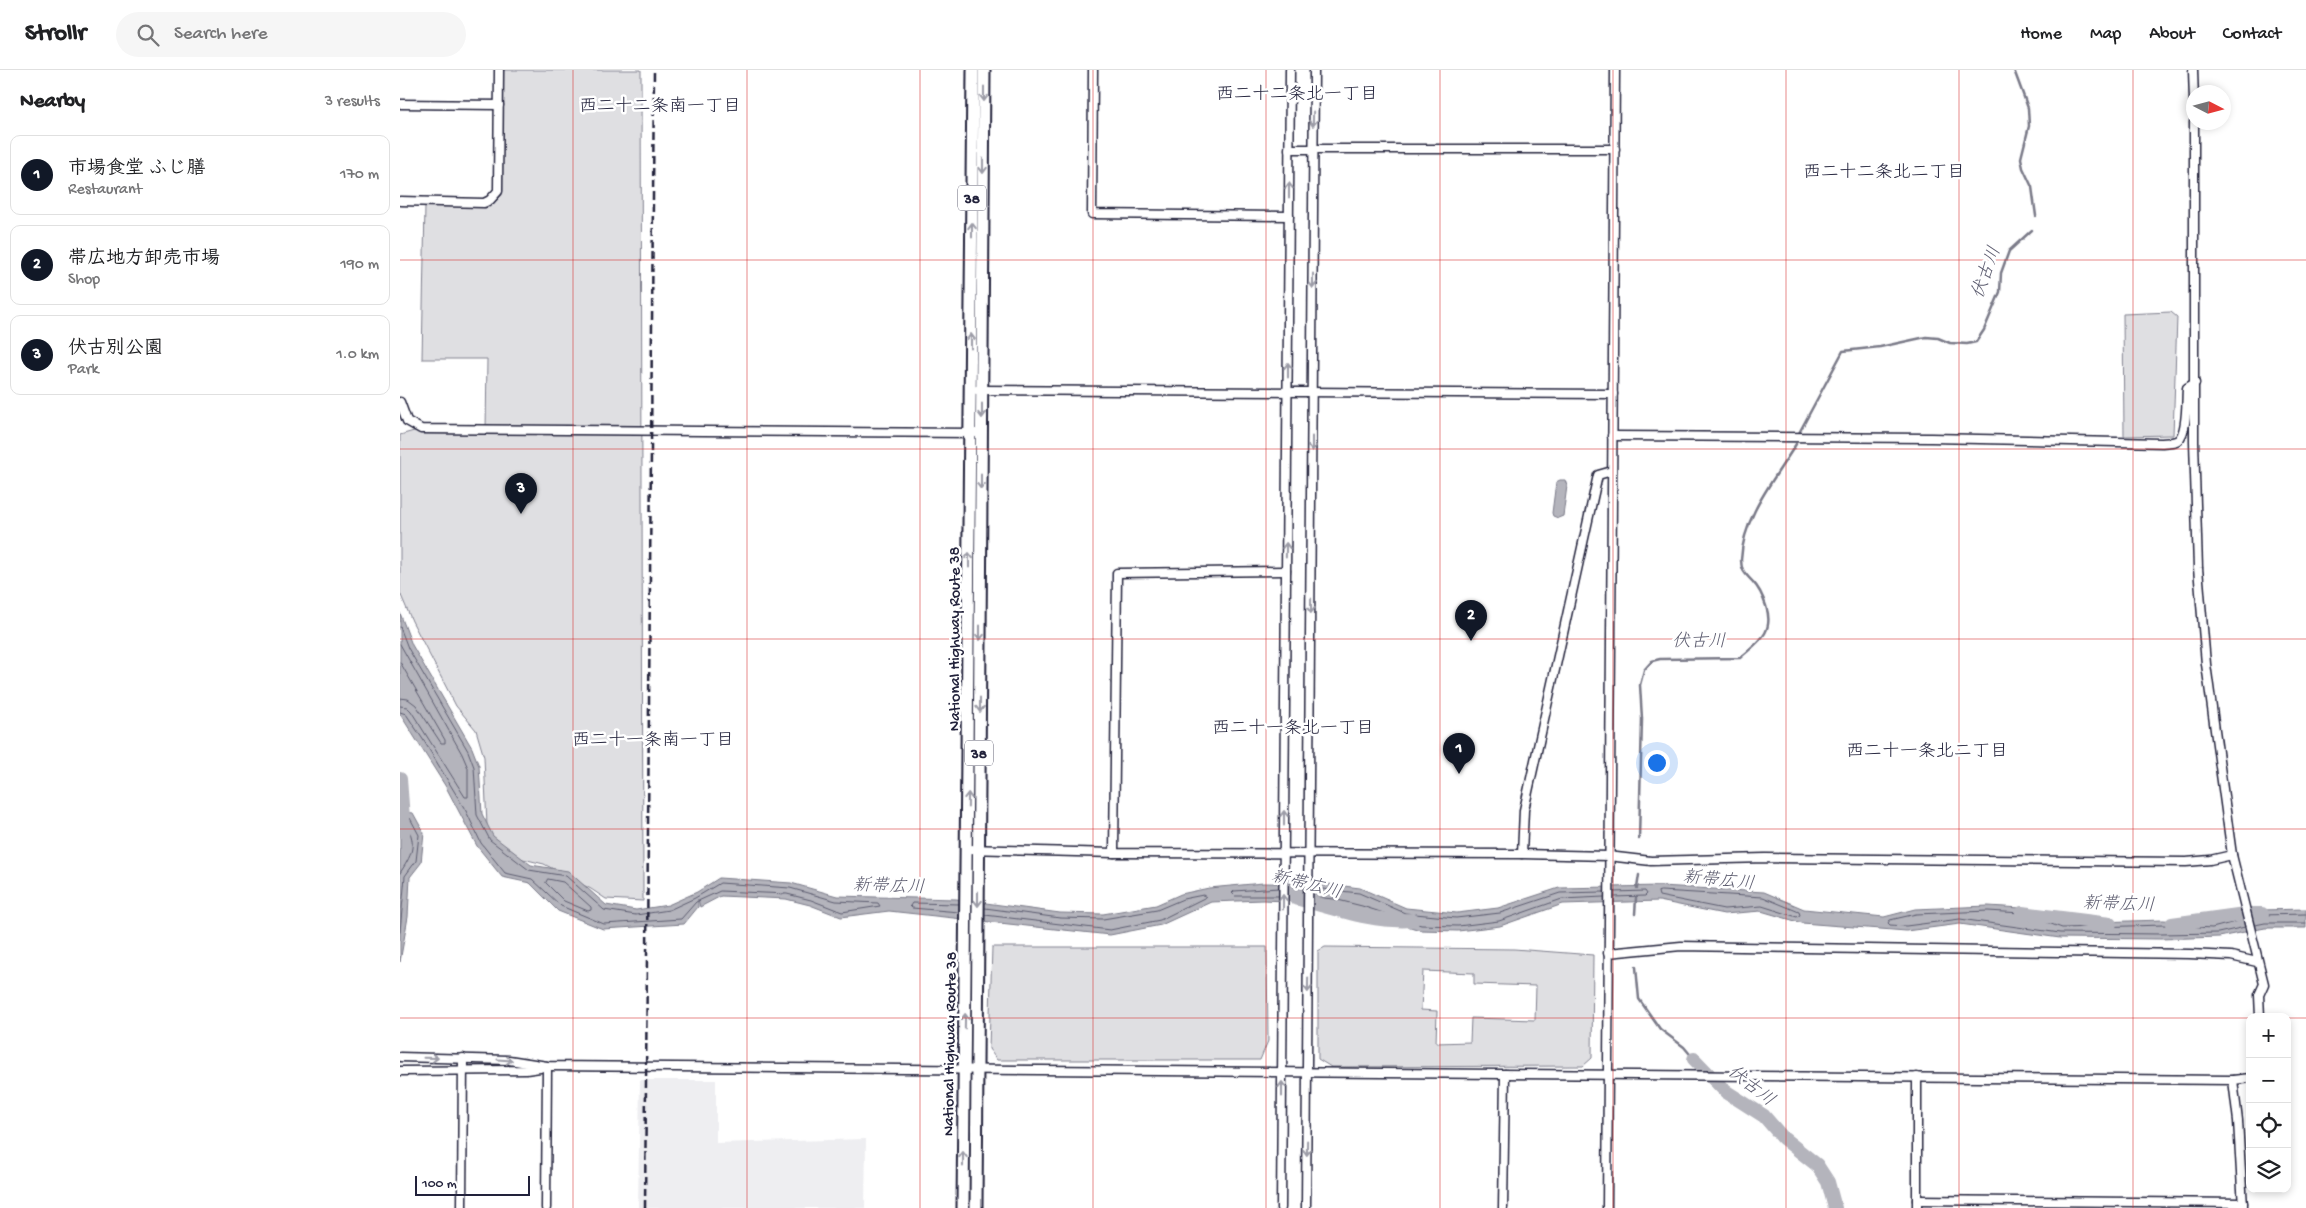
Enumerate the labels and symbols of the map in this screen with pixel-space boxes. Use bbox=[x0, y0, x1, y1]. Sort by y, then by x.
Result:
district label: 西二十二条北一丁目 bbox=[1216, 84, 1378, 106]
one-way arrow bbox=[979, 85, 989, 101]
north arrow bbox=[2186, 85, 2231, 130]
district label: 西二十二条南一丁目 bbox=[579, 96, 741, 118]
one-way arrow bbox=[1308, 110, 1318, 126]
one-way arrow bbox=[978, 158, 988, 174]
district label: 西二十二条北二丁目 bbox=[1803, 162, 1965, 184]
one-way arrow bbox=[1284, 182, 1294, 198]
road number: 38 bbox=[958, 186, 986, 210]
one-way arrow bbox=[967, 223, 977, 239]
water label: 伏古川 bbox=[1967, 244, 2006, 302]
one-way arrow bbox=[1308, 272, 1318, 289]
one-way arrow bbox=[966, 333, 976, 350]
one-way arrow bbox=[1283, 362, 1293, 378]
one-way arrow bbox=[977, 403, 987, 419]
one-way arrow bbox=[1307, 435, 1317, 451]
pin: 3 bbox=[505, 473, 537, 514]
one-way arrow bbox=[976, 474, 986, 490]
one-way arrow bbox=[1281, 542, 1291, 558]
street label: National Highway Route 38 bbox=[947, 547, 966, 731]
one-way arrow bbox=[965, 553, 974, 569]
one-way arrow bbox=[1306, 598, 1315, 614]
pin: 2 bbox=[1455, 600, 1487, 641]
one-way arrow bbox=[975, 624, 985, 641]
water label: 伏古川 bbox=[1672, 631, 1726, 653]
one-way arrow bbox=[975, 697, 985, 713]
district label: 西二十一条北一丁目 bbox=[1212, 718, 1374, 740]
district label: 西二十一条南一丁目 bbox=[572, 730, 734, 752]
pin: 1 bbox=[1443, 733, 1475, 774]
road number: 38 bbox=[965, 740, 993, 766]
district label: 西二十一条北二丁目 bbox=[1846, 741, 2008, 763]
your location bbox=[1644, 750, 1670, 776]
one-way arrow bbox=[963, 792, 973, 808]
one-way arrow bbox=[1279, 810, 1289, 826]
water label: 新帯広川 bbox=[1269, 866, 1344, 904]
water label: 新帯広川 bbox=[1682, 866, 1756, 896]
water label: 新帯広川 bbox=[853, 875, 925, 899]
one-way arrow bbox=[973, 891, 983, 907]
water label: 新帯広川 bbox=[2083, 893, 2155, 917]
one-way arrow bbox=[1278, 894, 1288, 910]
street label: National Highway Route 38 bbox=[940, 951, 963, 1136]
one-way arrow bbox=[1303, 976, 1313, 993]
one-way arrow bbox=[961, 1013, 970, 1029]
one-way arrow bbox=[423, 1053, 439, 1063]
one-way arrow bbox=[497, 1055, 513, 1065]
water label: 伏古川 bbox=[1723, 1061, 1779, 1112]
one-way arrow bbox=[1277, 1082, 1287, 1098]
one-way arrow bbox=[1302, 1139, 1311, 1155]
one-way arrow bbox=[958, 1152, 968, 1168]
scale bar bbox=[415, 1173, 530, 1196]

